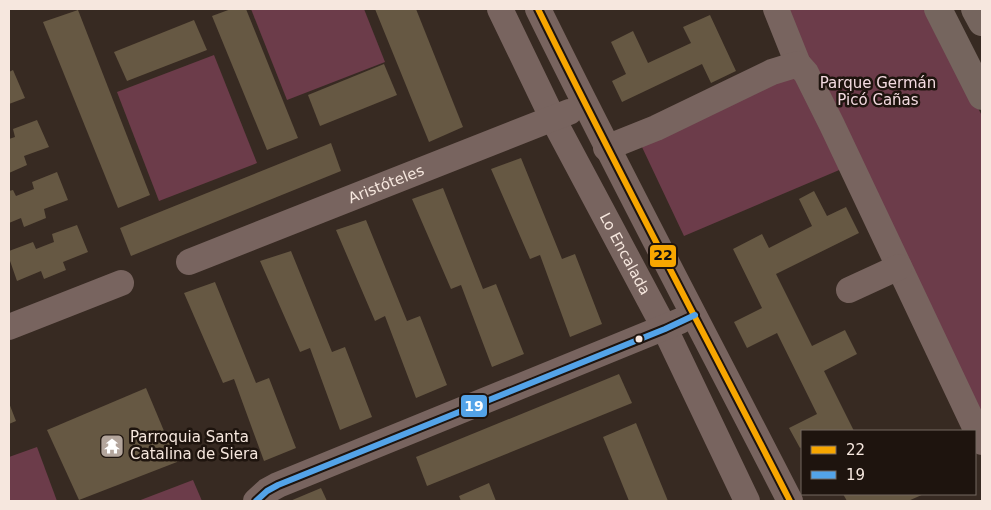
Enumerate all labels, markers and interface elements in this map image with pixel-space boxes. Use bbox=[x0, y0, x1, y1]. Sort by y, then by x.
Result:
park label: Parque Germán Picó Cañas bbox=[820, 74, 936, 109]
street label: Aristóteles bbox=[346, 161, 427, 207]
street label: Lo Encalada bbox=[596, 210, 654, 298]
line badge: 22 bbox=[649, 244, 677, 268]
text: 22 bbox=[653, 247, 673, 263]
unlabelled marker bbox=[634, 334, 644, 344]
line badge: 19 bbox=[460, 394, 488, 418]
text: 19 bbox=[464, 398, 484, 414]
place label: Parroquia Santa Catalina de Siera bbox=[130, 428, 258, 463]
legend bbox=[801, 430, 976, 495]
temple icon: Parroquia Santa Catalina de Siera bbox=[99, 433, 125, 459]
text: 22 bbox=[846, 441, 865, 459]
text: 19 bbox=[846, 466, 865, 484]

